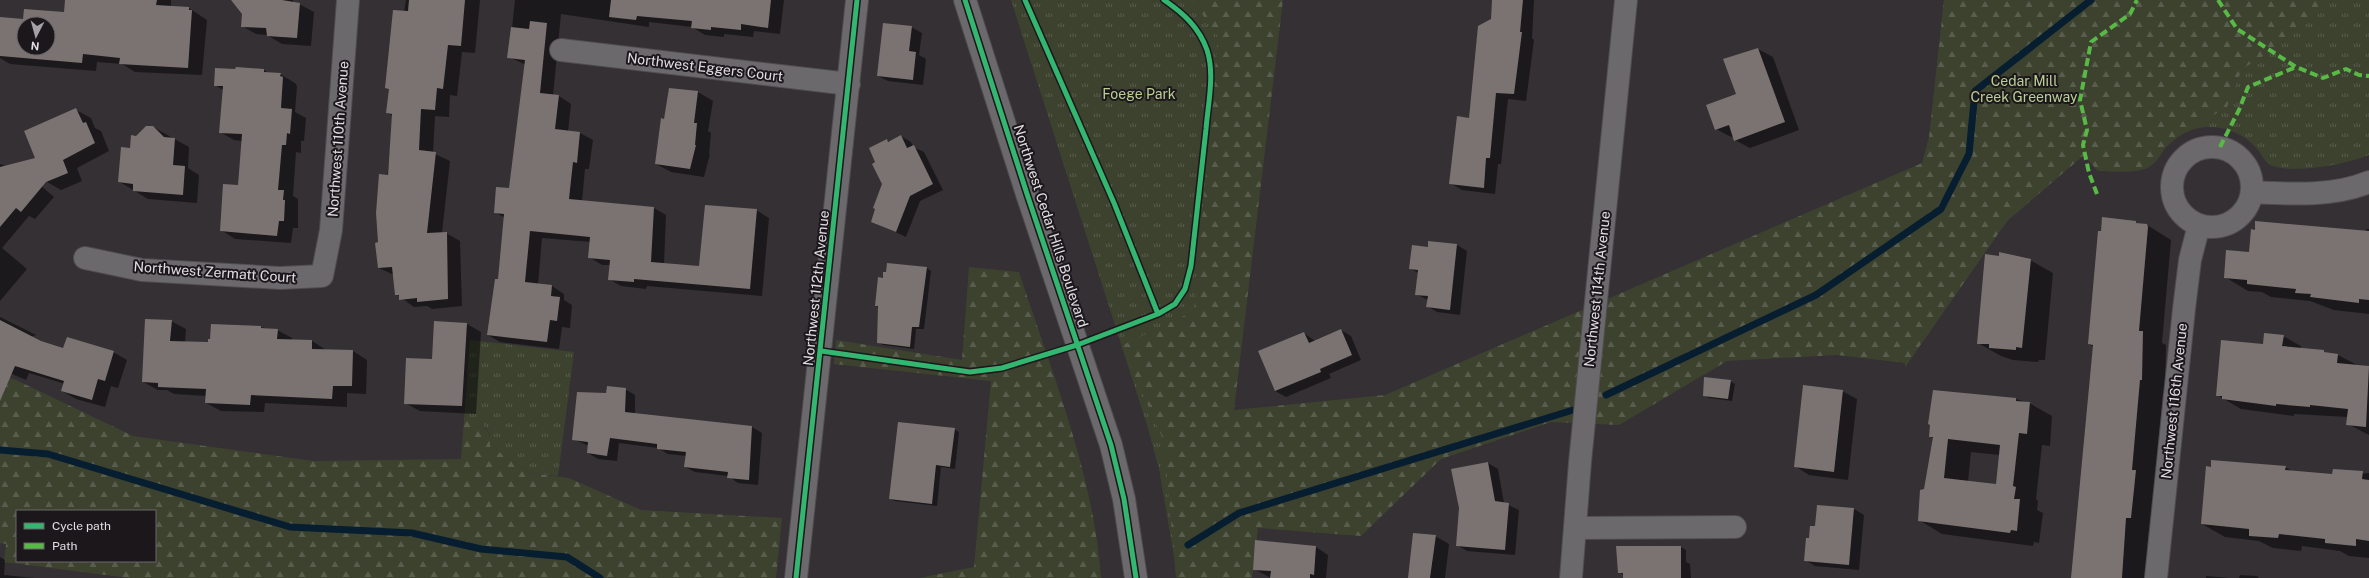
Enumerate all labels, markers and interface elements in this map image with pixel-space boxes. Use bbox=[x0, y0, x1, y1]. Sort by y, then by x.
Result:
north arrow bbox=[16, 16, 56, 56]
text: N bbox=[30, 40, 40, 52]
street label: Northwest Eggers Court bbox=[626, 49, 784, 85]
street label: Northwest 110th Avenue bbox=[325, 60, 351, 218]
park label: Cedar Mill Creek Greenway bbox=[1970, 73, 2078, 105]
park label: Foege Park bbox=[1102, 86, 1176, 102]
street label: Northwest Cedar Hills Boulevard bbox=[1011, 123, 1091, 329]
street label: Northwest 112th Avenue bbox=[800, 209, 832, 366]
street label: Northwest 114th Avenue bbox=[1581, 210, 1613, 368]
street label: Northwest Zermatt Court bbox=[133, 258, 297, 286]
street label: Northwest 116th Avenue bbox=[2158, 322, 2190, 480]
legend bbox=[16, 510, 156, 562]
text: Cycle path bbox=[52, 519, 111, 533]
text: Path bbox=[52, 539, 78, 553]

